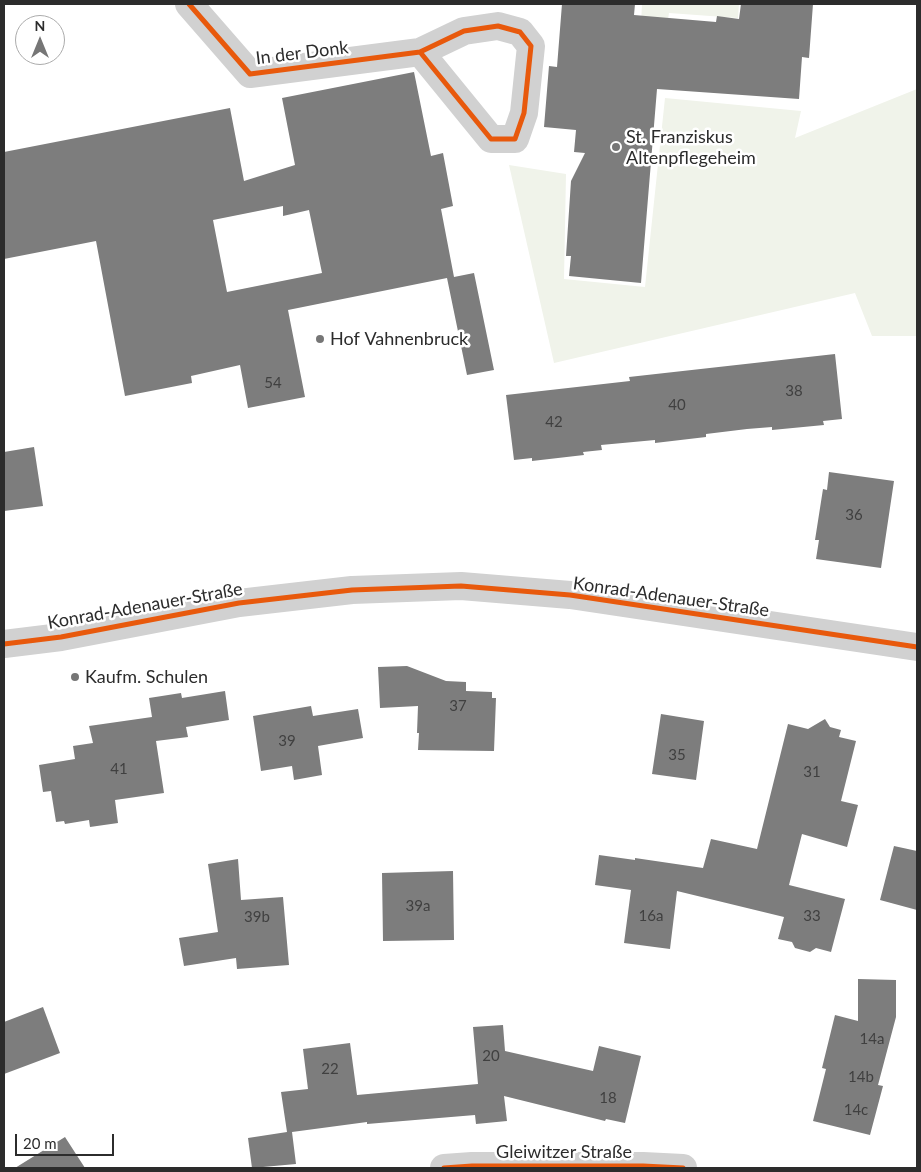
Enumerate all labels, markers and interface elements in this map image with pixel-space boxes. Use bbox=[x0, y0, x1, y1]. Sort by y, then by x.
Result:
north arrow bbox=[15, 15, 65, 65]
text: N bbox=[35, 17, 45, 34]
street label: In der Donk bbox=[254, 37, 350, 69]
place label: St. Franziskus Altenpflegeheim bbox=[626, 126, 756, 168]
marker: St. Franziskus Altenpflegeheim bbox=[610, 141, 622, 153]
place label: Hof Vahnenbruck bbox=[330, 328, 468, 350]
marker: Hof Vahnenbruck bbox=[314, 333, 326, 345]
house number: 54 bbox=[264, 374, 282, 392]
house number: 38 bbox=[785, 382, 803, 400]
house number: 40 bbox=[668, 396, 686, 414]
house number: 42 bbox=[545, 413, 563, 431]
house number: 36 bbox=[845, 506, 863, 524]
street label: Konrad-Adenauer-Straße bbox=[572, 573, 770, 621]
street label: Konrad-Adenauer-Straße bbox=[46, 578, 244, 634]
place label: Kaufm. Schulen bbox=[85, 666, 208, 688]
marker: Kaufm. Schulen bbox=[69, 671, 81, 683]
house number: 37 bbox=[449, 697, 467, 715]
house number: 39 bbox=[278, 732, 296, 750]
house number: 35 bbox=[668, 746, 686, 764]
house number: 41 bbox=[110, 760, 128, 778]
house number: 31 bbox=[803, 763, 821, 781]
house number: 39a bbox=[406, 897, 430, 915]
house number: 16a bbox=[639, 907, 663, 925]
house number: 33 bbox=[803, 907, 821, 925]
house number: 39b bbox=[244, 908, 270, 926]
house number: 14a bbox=[860, 1030, 884, 1048]
house number: 20 bbox=[482, 1047, 500, 1065]
house number: 22 bbox=[321, 1060, 339, 1078]
house number: 14b bbox=[848, 1068, 874, 1086]
house number: 18 bbox=[599, 1089, 617, 1107]
house number: 14c bbox=[844, 1101, 868, 1119]
scale bar bbox=[18, 1124, 116, 1156]
text: 20 m bbox=[23, 1134, 57, 1152]
street label: Gleiwitzer Straße bbox=[496, 1141, 632, 1163]

